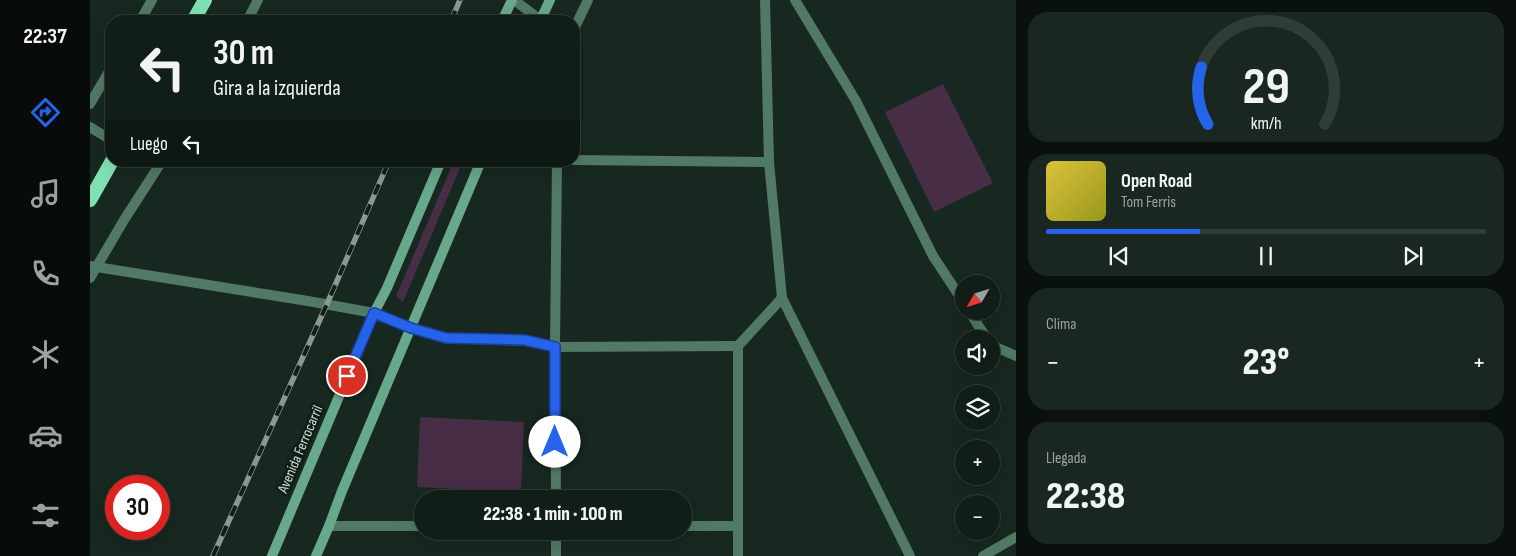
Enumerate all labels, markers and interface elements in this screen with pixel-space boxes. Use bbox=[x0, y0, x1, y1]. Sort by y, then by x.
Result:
text: 22:37 bbox=[23, 23, 67, 50]
text: 30 m bbox=[213, 32, 274, 75]
icon: left bbox=[130, 35, 195, 100]
text: 29 bbox=[1242, 56, 1290, 119]
text: Gira a la izquierda bbox=[213, 75, 341, 102]
icon: directions bbox=[28, 95, 63, 130]
text: km/h bbox=[1251, 113, 1281, 134]
icon: left bbox=[178, 130, 206, 158]
text: Luego bbox=[130, 133, 168, 156]
text: Open Road bbox=[1121, 170, 1192, 193]
icon: music bbox=[28, 176, 63, 211]
text: Tom Ferris bbox=[1121, 193, 1176, 212]
icon: previous bbox=[1105, 242, 1133, 270]
icon: pause bbox=[1252, 242, 1280, 270]
icon: next bbox=[1399, 242, 1427, 270]
icon: phone bbox=[28, 256, 63, 291]
north arrow bbox=[955, 275, 1000, 320]
map controls bbox=[955, 275, 1000, 540]
text: Clima bbox=[1046, 315, 1076, 334]
button: sound bbox=[955, 330, 1000, 375]
icon: climate bbox=[28, 337, 63, 372]
text: 23° bbox=[1243, 340, 1289, 385]
text: − bbox=[1046, 346, 1060, 379]
text: + bbox=[1472, 346, 1486, 379]
pin bbox=[326, 355, 368, 397]
icon: arrive bbox=[333, 362, 361, 390]
button: layers bbox=[955, 385, 1000, 430]
street label: Avenida Ferrocarril bbox=[273, 402, 327, 497]
position arrow bbox=[528, 415, 580, 467]
icon: car bbox=[28, 418, 63, 453]
button: + bbox=[955, 440, 1000, 485]
text: Llegada bbox=[1046, 449, 1087, 468]
text: 22:38 bbox=[1046, 474, 1125, 519]
speed limit sign: 30 bbox=[105, 475, 170, 540]
button: − bbox=[955, 495, 1000, 540]
icon: filters bbox=[28, 498, 63, 533]
text: 22:38 · 1 min · 100 m bbox=[483, 503, 623, 526]

